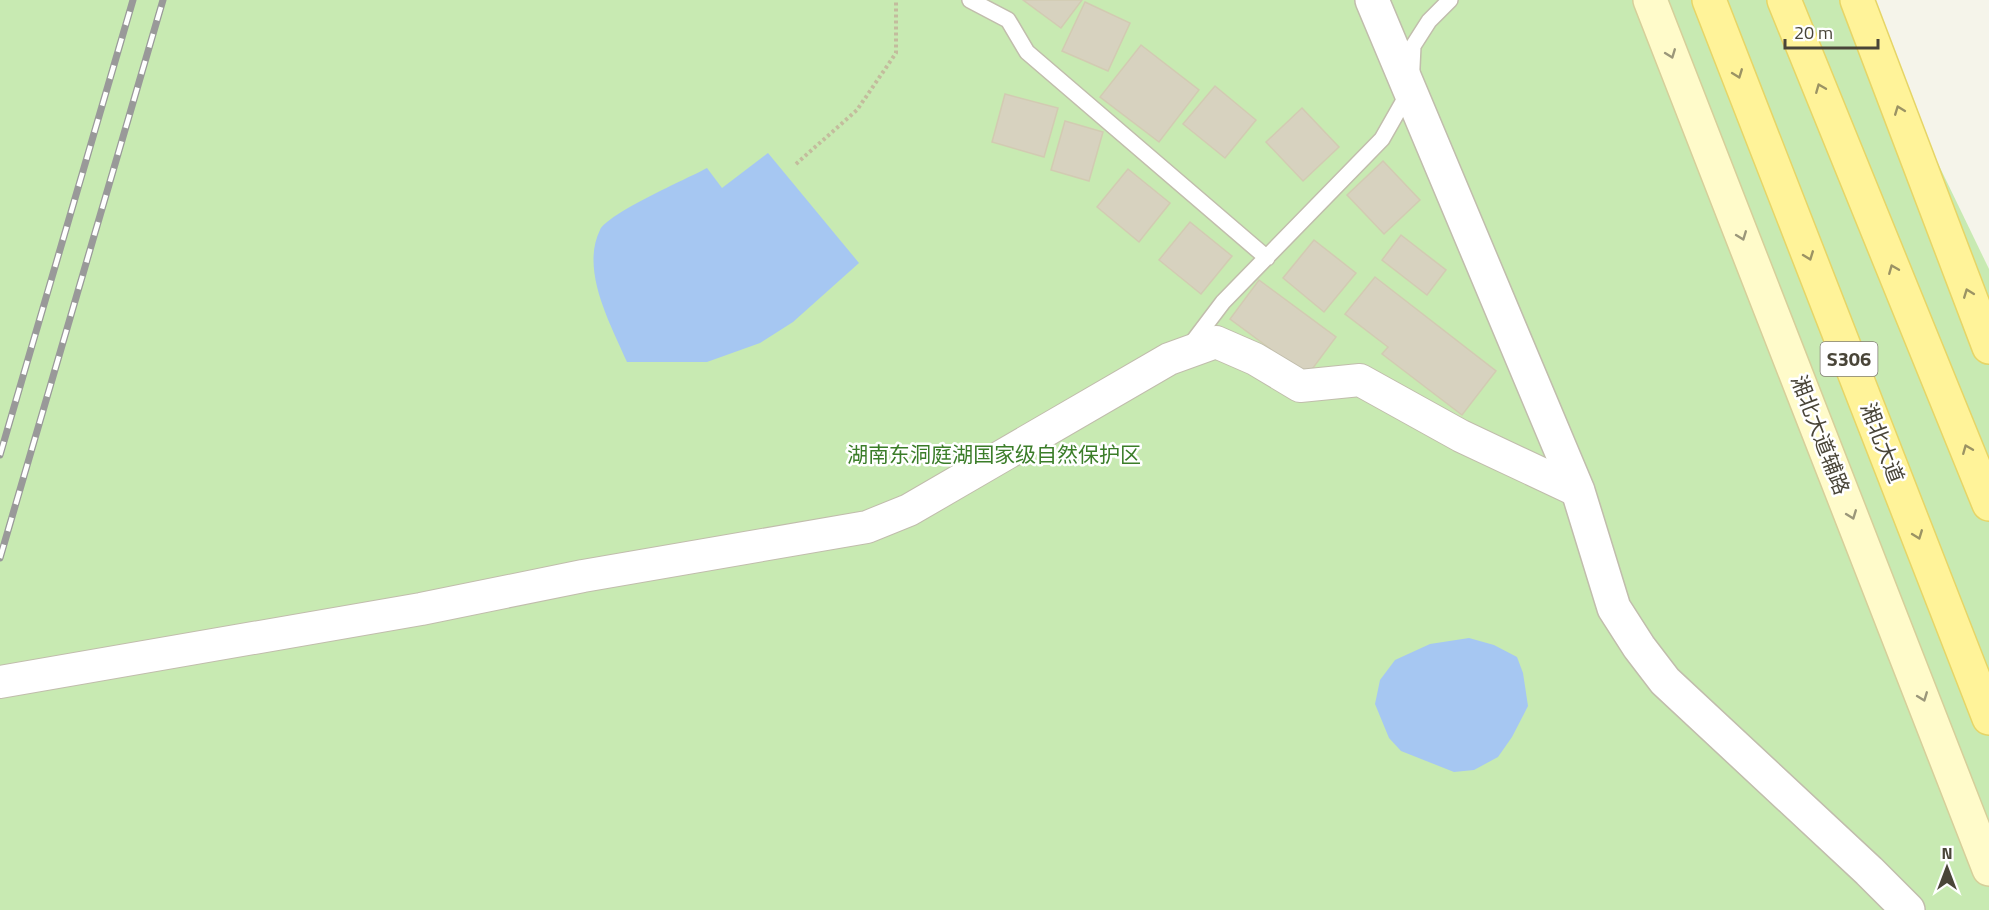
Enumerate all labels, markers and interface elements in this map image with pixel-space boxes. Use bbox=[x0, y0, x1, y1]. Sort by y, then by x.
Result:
scale bar bbox=[1785, 12, 1878, 50]
text: 20 m bbox=[1794, 19, 1833, 46]
one-way arrow bbox=[1664, 48, 1676, 59]
one-way arrow bbox=[1731, 68, 1743, 79]
one-way arrow bbox=[1815, 83, 1827, 94]
one-way arrow bbox=[1894, 106, 1906, 117]
one-way arrow bbox=[1735, 230, 1747, 241]
one-way arrow bbox=[1802, 250, 1814, 261]
one-way arrow bbox=[1888, 264, 1900, 275]
one-way arrow bbox=[1963, 288, 1975, 299]
road number: S306 bbox=[1820, 342, 1878, 376]
street label: 湘北大道辅路 bbox=[1783, 370, 1858, 499]
street label: 湘北大道 bbox=[1853, 398, 1913, 488]
park label: 湖南东洞庭湖国家级自然保护区 bbox=[847, 438, 1141, 470]
one-way arrow bbox=[1962, 445, 1974, 456]
one-way arrow bbox=[1844, 510, 1857, 520]
one-way arrow bbox=[1911, 529, 1923, 540]
one-way arrow bbox=[1915, 691, 1928, 702]
north arrow bbox=[1917, 838, 1977, 898]
text: N bbox=[1941, 841, 1953, 865]

